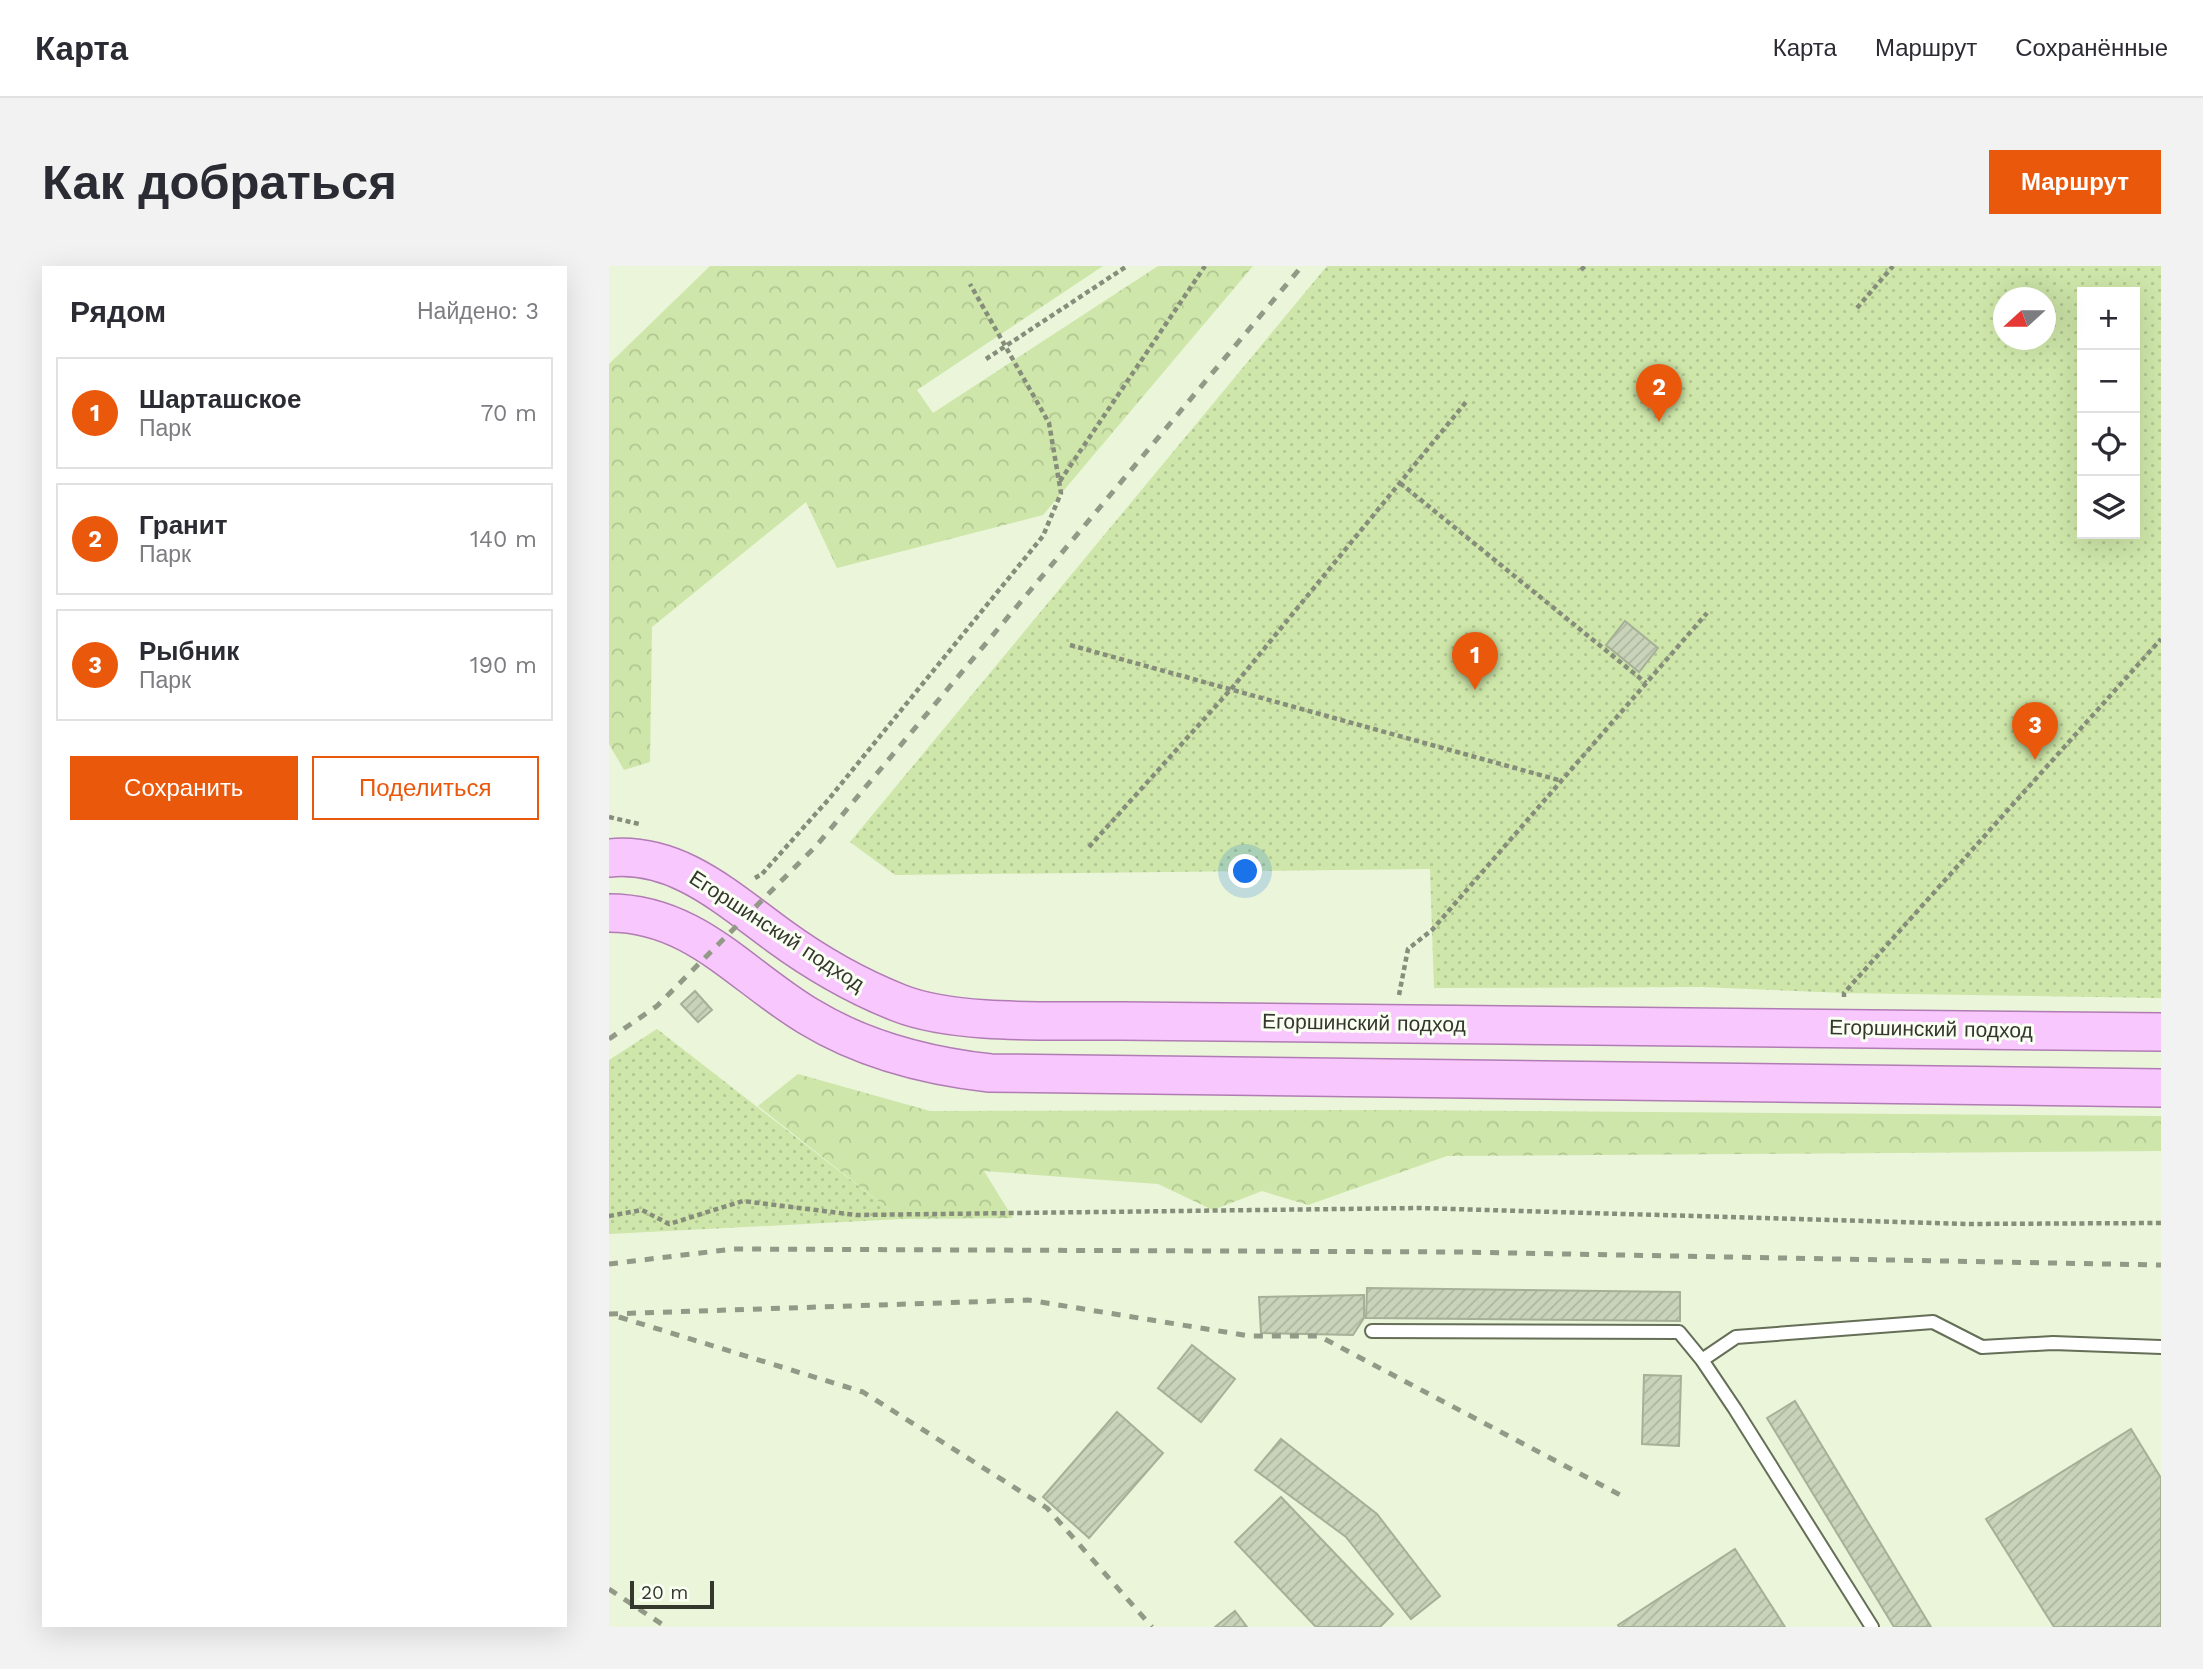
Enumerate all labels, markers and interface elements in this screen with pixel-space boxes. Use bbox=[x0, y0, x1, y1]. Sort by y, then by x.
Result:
text: Карта bbox=[35, 29, 128, 68]
text: Карта bbox=[1773, 34, 1837, 62]
text: Маршрут bbox=[1875, 34, 1977, 62]
text: Сохранённые bbox=[2015, 34, 2168, 62]
button: Маршрут bbox=[1989, 150, 2161, 214]
text: Как добраться bbox=[42, 153, 397, 211]
north arrow bbox=[1993, 287, 2056, 350]
map controls bbox=[2077, 287, 2140, 539]
button: + bbox=[2077, 287, 2140, 350]
text: Рядом bbox=[70, 294, 166, 329]
text: Найдено: 3 bbox=[417, 298, 539, 325]
button: − bbox=[2077, 350, 2140, 413]
pin: 2 bbox=[1636, 364, 1682, 422]
text: Шарташское bbox=[139, 384, 301, 414]
text: 1 bbox=[90, 400, 100, 427]
text: 70 m bbox=[480, 400, 537, 427]
button: locate bbox=[2077, 413, 2140, 476]
text: Парк bbox=[139, 415, 191, 442]
button: layers bbox=[2077, 476, 2140, 539]
text: Гранит bbox=[139, 510, 228, 540]
text: 2 bbox=[88, 526, 102, 553]
text: 140 m bbox=[470, 526, 537, 553]
text: Парк bbox=[139, 541, 191, 568]
pin: 1 bbox=[1452, 632, 1498, 690]
text: Рыбник bbox=[139, 636, 239, 666]
text: 3 bbox=[88, 652, 102, 679]
text: 190 m bbox=[470, 652, 537, 679]
text: Парк bbox=[139, 667, 191, 694]
pin: 3 bbox=[2012, 702, 2058, 760]
button: Сохранить bbox=[70, 756, 298, 820]
button: Поделиться bbox=[312, 756, 539, 820]
your location bbox=[1228, 854, 1262, 888]
street label: Егоршинский подход bbox=[685, 865, 869, 997]
street label: Егоршинский подход bbox=[1262, 1008, 1466, 1037]
street label: Егоршинский подход bbox=[1829, 1014, 2033, 1043]
scale bar bbox=[630, 1578, 714, 1610]
text: 20 m bbox=[641, 1581, 688, 1604]

